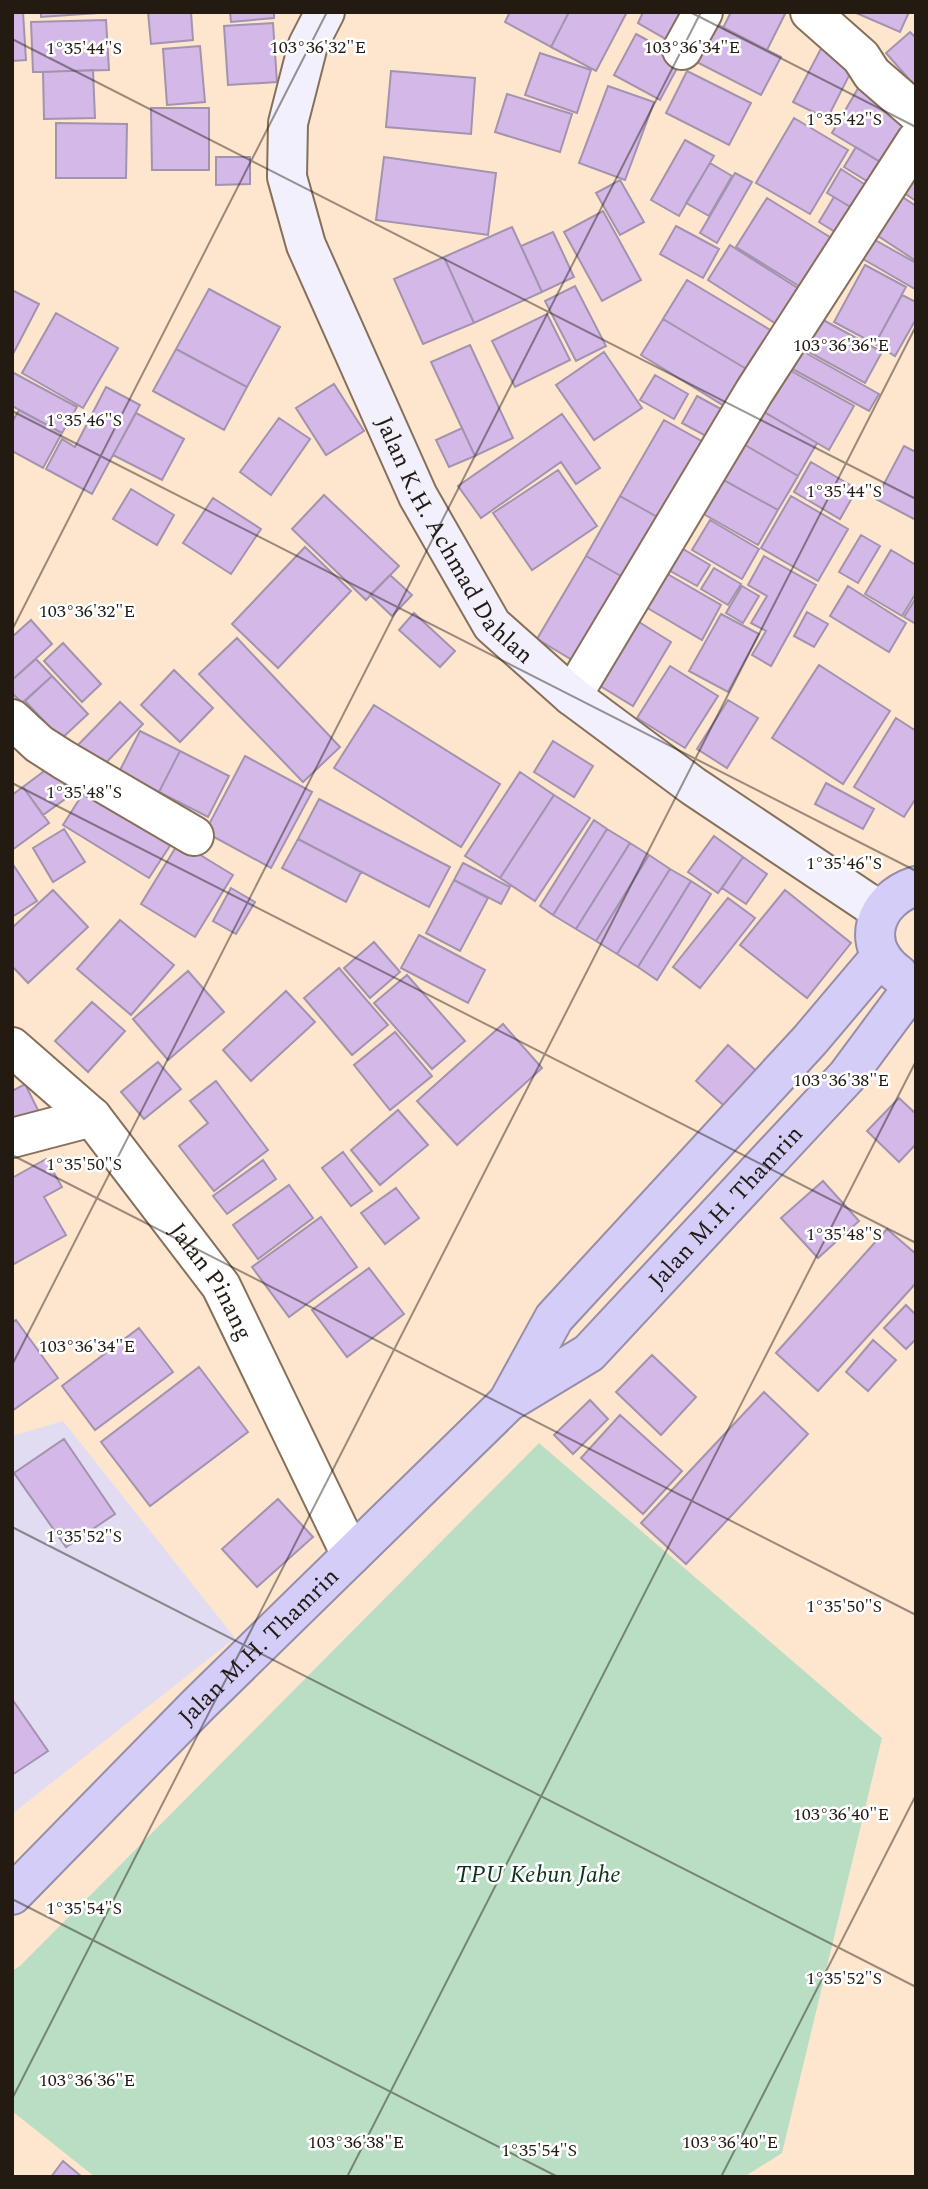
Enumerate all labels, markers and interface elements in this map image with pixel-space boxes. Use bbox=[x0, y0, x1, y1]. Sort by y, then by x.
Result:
text: 103°36'32"E bbox=[270, 34, 366, 61]
text: 103°36'34"E bbox=[644, 34, 740, 61]
text: 1°35'44"S bbox=[46, 35, 122, 62]
text: 1°35'42"S bbox=[806, 106, 882, 133]
text: 103°36'36"E bbox=[793, 332, 889, 359]
text: 1°35'46"S bbox=[46, 407, 122, 434]
street label: Jalan K.H. Achmad Dahlan bbox=[366, 411, 541, 673]
text: 1°35'44"S bbox=[806, 478, 882, 505]
text: 103°36'32"E bbox=[39, 598, 135, 625]
text: 1°35'48"S bbox=[46, 779, 122, 806]
text: 1°35'46"S bbox=[806, 850, 882, 877]
text: 103°36'38"E bbox=[793, 1067, 889, 1094]
street label: Jalan M.H. Thamrin bbox=[640, 1117, 812, 1298]
text: 1°35'50"S bbox=[46, 1151, 122, 1178]
street label: Jalan Pinang bbox=[160, 1215, 262, 1347]
text: 1°35'48"S bbox=[806, 1221, 882, 1248]
text: 103°36'34"E bbox=[39, 1333, 135, 1360]
text: 1°35'52"S bbox=[46, 1523, 122, 1550]
street label: Jalan M.H. Thamrin bbox=[170, 1560, 348, 1734]
text: 1°35'50"S bbox=[806, 1593, 882, 1620]
text: 103°36'40"E bbox=[793, 1801, 889, 1828]
park label: TPU Kebun Jahe bbox=[455, 1857, 621, 1893]
text: 1°35'54"S bbox=[46, 1895, 122, 1922]
text: 1°35'52"S bbox=[806, 1965, 882, 1992]
text: 103°36'36"E bbox=[39, 2067, 135, 2094]
text: 103°36'38"E bbox=[308, 2129, 404, 2156]
text: 103°36'40"E bbox=[682, 2129, 778, 2156]
text: 1°35'54"S bbox=[501, 2137, 577, 2164]

